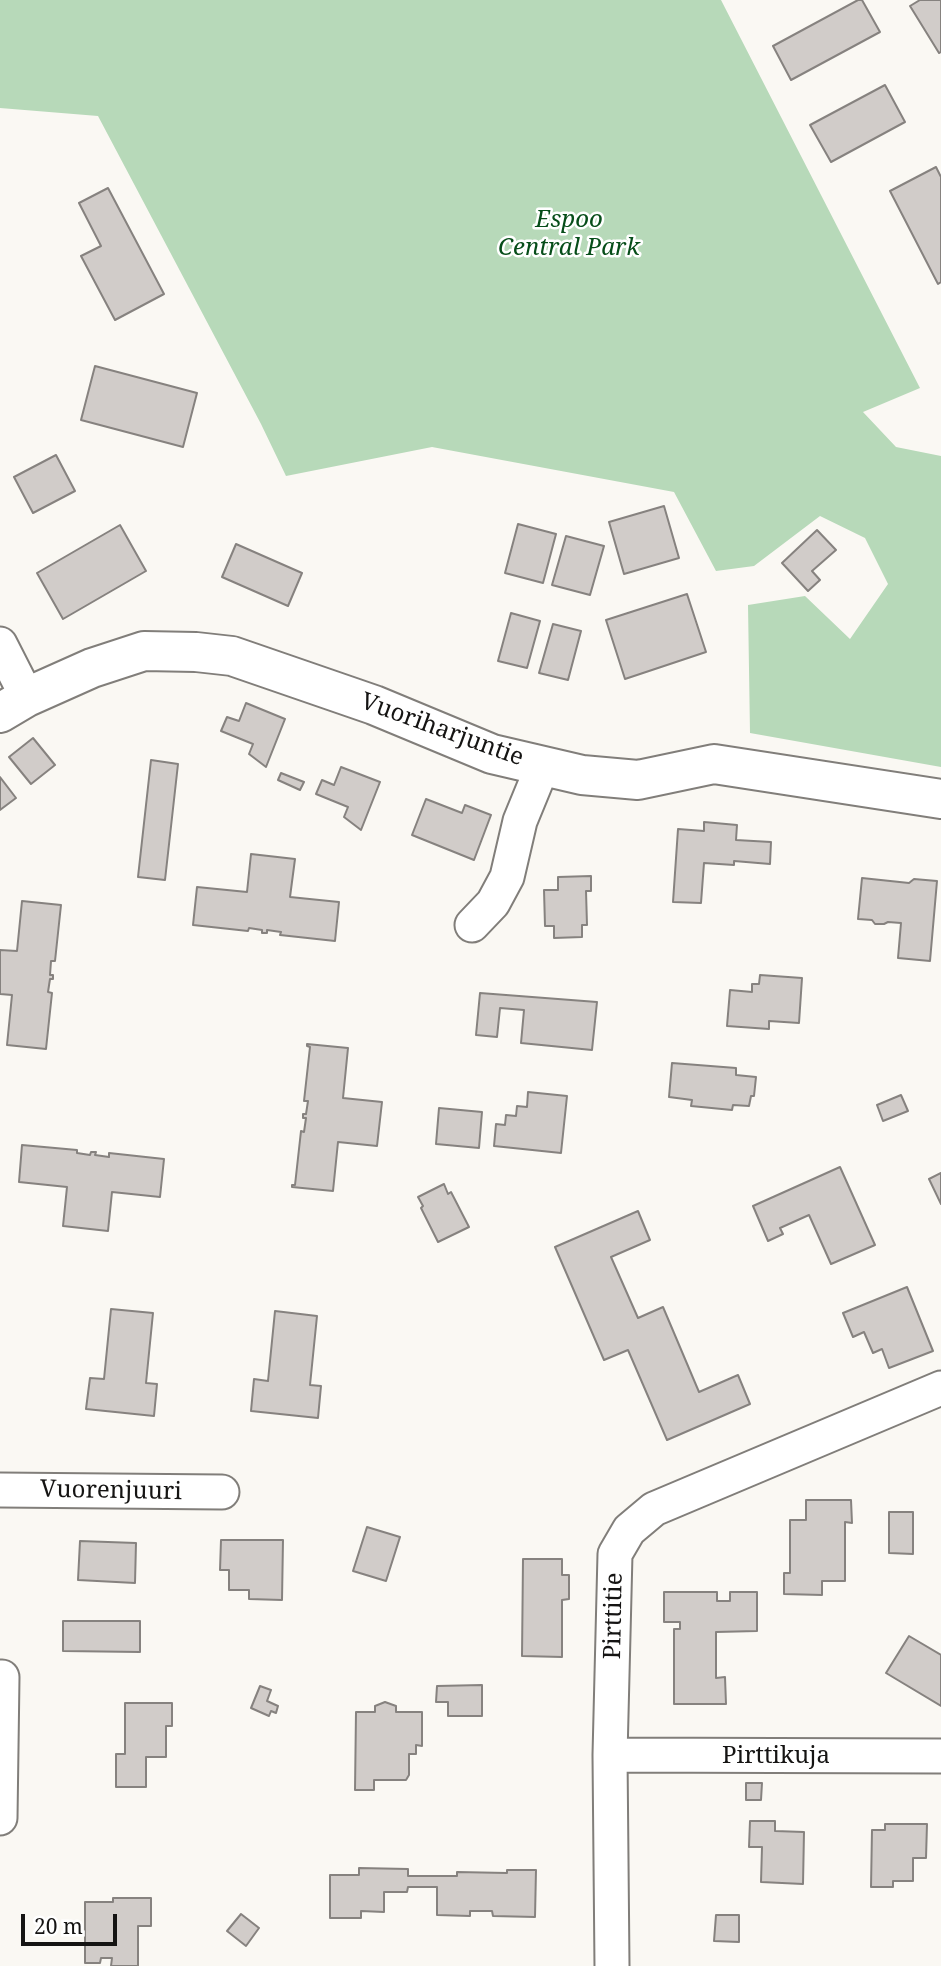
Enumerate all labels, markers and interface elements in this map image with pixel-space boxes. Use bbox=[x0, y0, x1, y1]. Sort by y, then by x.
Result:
park label: Espoo Central Park bbox=[498, 206, 640, 262]
street label: Vuoriharjuntie bbox=[357, 687, 527, 773]
street label: Vuorenjuuri bbox=[40, 1475, 182, 1507]
street label: Pirttitie bbox=[599, 1572, 629, 1660]
street label: Pirttikuja bbox=[722, 1742, 830, 1770]
scale bar bbox=[24, 1899, 121, 1943]
text: 20 m bbox=[34, 1912, 83, 1940]

